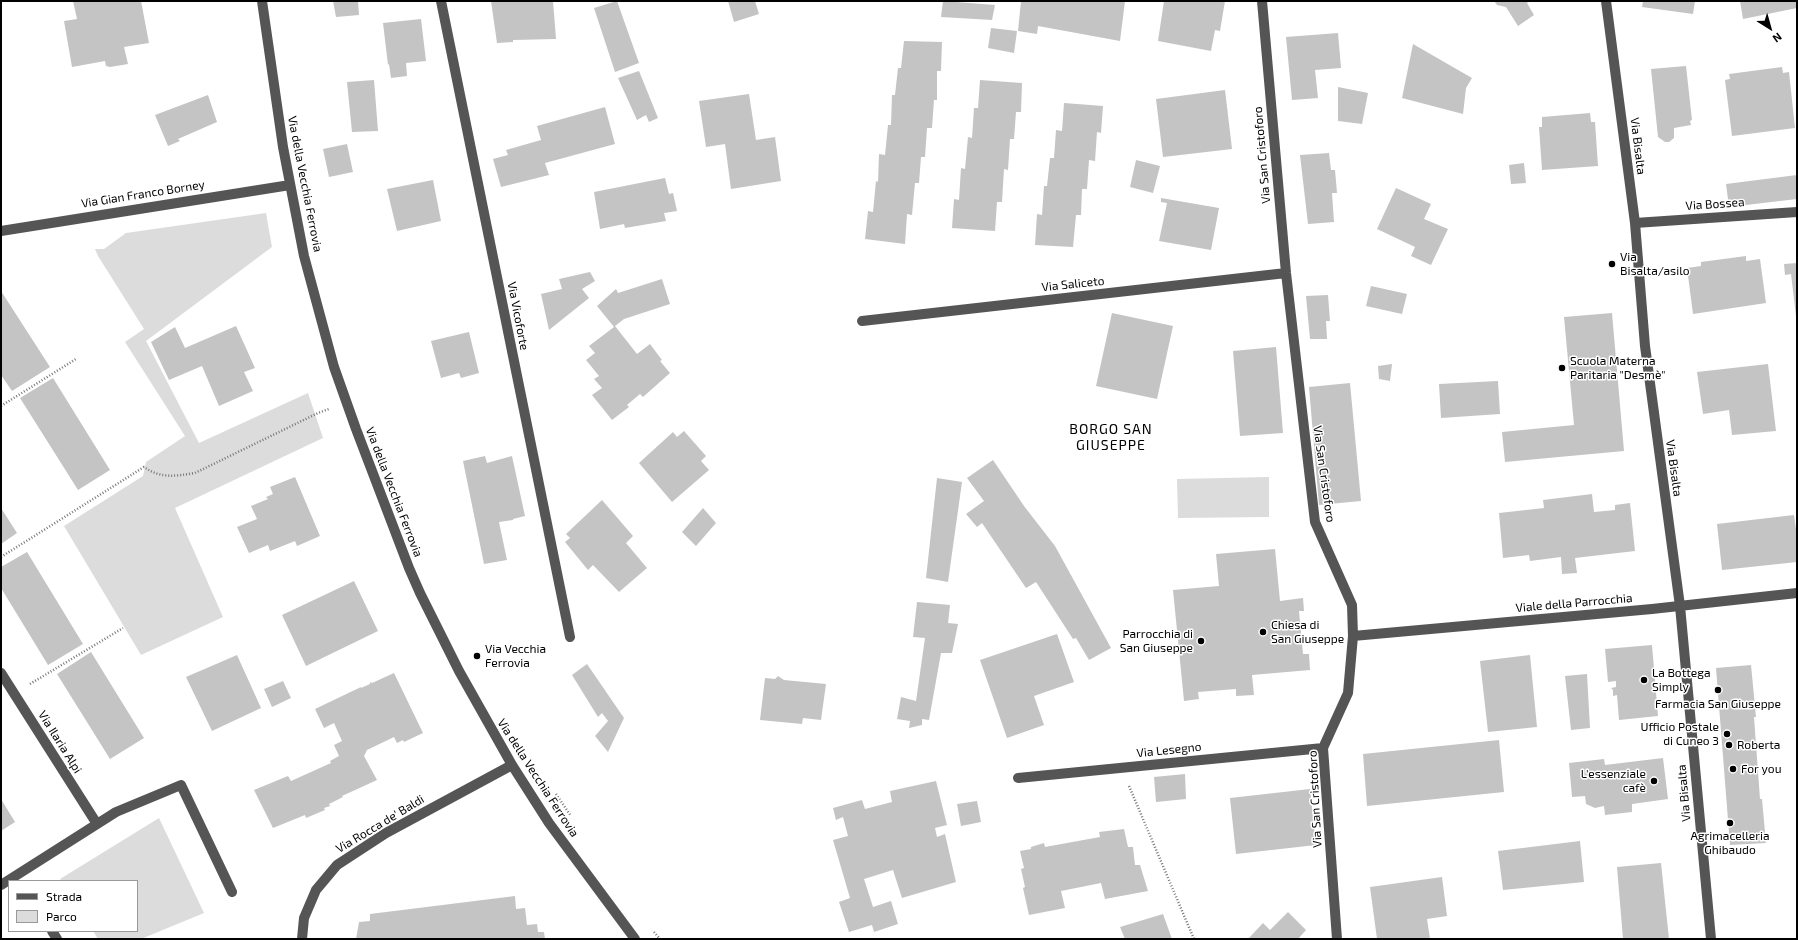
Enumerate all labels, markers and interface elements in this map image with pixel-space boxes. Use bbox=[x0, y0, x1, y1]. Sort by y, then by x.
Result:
north arrow bbox=[1750, 8, 1790, 48]
text: N bbox=[1770, 30, 1785, 46]
street label: Via San Cristoforo bbox=[1251, 106, 1273, 204]
street label: Via della Vecchia Ferrovia bbox=[285, 115, 325, 253]
street label: Via Bisalta bbox=[1627, 117, 1649, 175]
street label: Via Gian Franco Borney bbox=[80, 177, 206, 211]
street label: Via Bossea bbox=[1685, 195, 1745, 213]
place label: Via Bisalta/asilo bbox=[1620, 250, 1690, 278]
marker: Via Bisalta/asilo bbox=[1607, 259, 1617, 269]
street label: Via Saliceto bbox=[1041, 274, 1105, 294]
street label: Via Vicoforte bbox=[504, 281, 532, 351]
place label: Scuola Materna Paritaria "Desmè" bbox=[1570, 354, 1665, 382]
marker: Scuola Materna Paritaria "Desmè" bbox=[1557, 363, 1567, 373]
district label: BORGO SAN GIUSEPPE bbox=[1069, 421, 1153, 454]
street label: Via della Vecchia Ferrovia bbox=[363, 425, 425, 559]
street label: Via San Cristoforo bbox=[1310, 425, 1338, 523]
street label: Via Bisalta bbox=[1663, 439, 1685, 497]
street label: Viale della Parrocchia bbox=[1515, 591, 1633, 615]
place label: Chiesa di San Giuseppe bbox=[1271, 618, 1344, 646]
place label: Parrocchia di San Giuseppe bbox=[1120, 627, 1193, 655]
marker: Chiesa di San Giuseppe bbox=[1258, 627, 1268, 637]
marker: Parrocchia di San Giuseppe bbox=[1196, 636, 1206, 646]
place label: Via Vecchia Ferrovia bbox=[485, 642, 546, 670]
marker: Via Vecchia Ferrovia bbox=[472, 651, 482, 661]
place label: La Bottega Simply bbox=[1652, 666, 1710, 694]
marker: La Bottega Simply bbox=[1639, 675, 1649, 685]
marker: Farmacia San Giuseppe bbox=[1713, 685, 1723, 695]
place label: Farmacia San Giuseppe bbox=[1655, 697, 1781, 711]
street label: Via Ilaria Alpi bbox=[35, 708, 85, 776]
street label: Via della Vecchia Ferrovia bbox=[494, 716, 582, 840]
place label: Ufficio Postale di Cuneo 3 bbox=[1640, 720, 1719, 748]
marker: Ufficio Postale di Cuneo 3 bbox=[1722, 729, 1732, 739]
place label: Roberta bbox=[1737, 738, 1780, 752]
street label: Via Lesegno bbox=[1136, 739, 1202, 761]
marker: Roberta bbox=[1724, 740, 1734, 750]
street label: Via San Cristoforo bbox=[1305, 750, 1325, 848]
place label: For you bbox=[1741, 762, 1782, 776]
street label: Via Bisalta bbox=[1674, 764, 1694, 822]
marker: For you bbox=[1728, 764, 1738, 774]
place label: L'essenziale cafè bbox=[1581, 767, 1646, 795]
marker: L'essenziale cafè bbox=[1649, 776, 1659, 786]
street label: Via Rocca de' Baldi bbox=[333, 792, 427, 856]
marker: Agrimacelleria Ghibaudo bbox=[1725, 818, 1735, 828]
place label: Agrimacelleria Ghibaudo bbox=[1690, 829, 1770, 857]
legend bbox=[8, 880, 138, 932]
text: Strada bbox=[46, 889, 82, 903]
text: Parco bbox=[46, 909, 77, 923]

